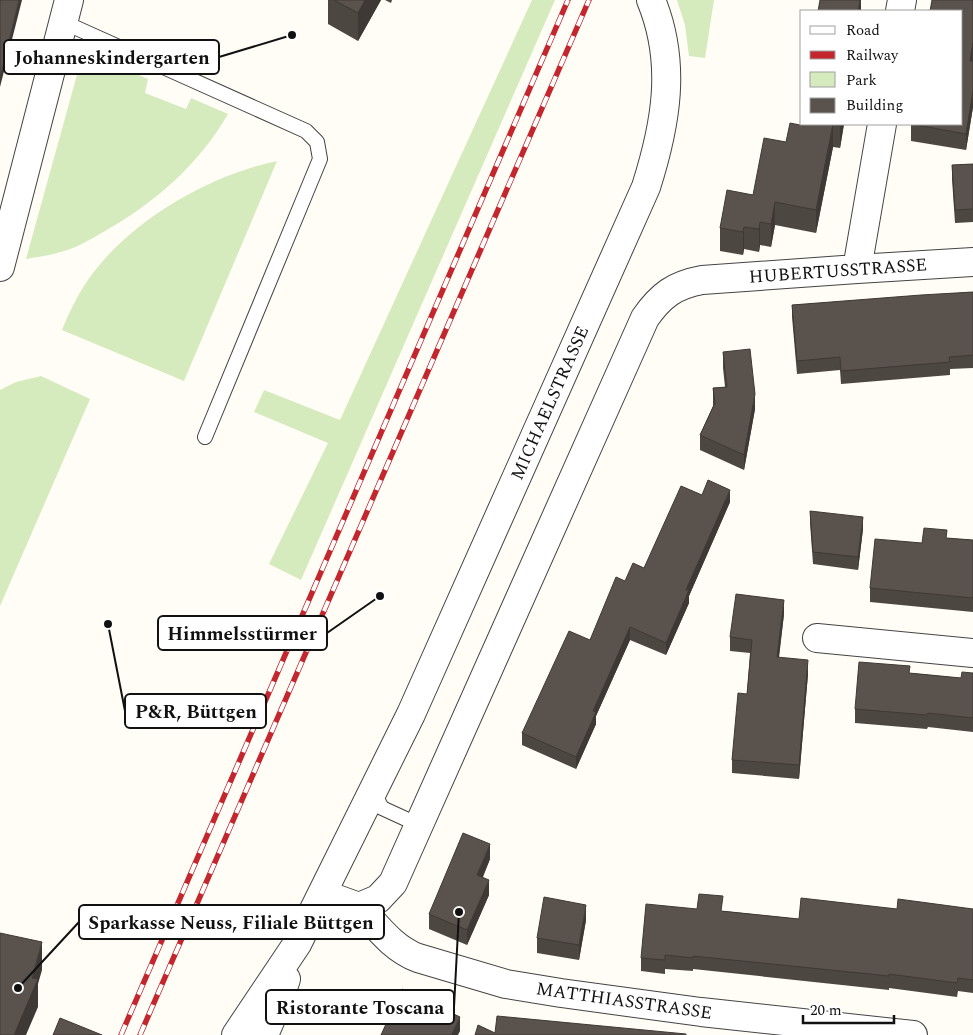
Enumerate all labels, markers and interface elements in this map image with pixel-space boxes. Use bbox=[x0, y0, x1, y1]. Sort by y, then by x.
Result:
legend bbox=[800, 10, 963, 125]
text: Road bbox=[846, 19, 880, 42]
callout: Johanneskindergarten bbox=[4, 40, 219, 74]
text: Johanneskindergarten bbox=[14, 44, 210, 73]
text: Railway bbox=[846, 44, 899, 67]
text: Park bbox=[846, 69, 877, 92]
text: Building bbox=[846, 94, 903, 117]
street label: HUBERTUSSTRASSE bbox=[748, 251, 928, 291]
street label: MICHAELSTRASSE bbox=[504, 321, 596, 485]
callout: Himmelsstürmer bbox=[158, 616, 327, 650]
text: Himmelsstürmer bbox=[167, 620, 318, 649]
callout: P&R, Büttgen bbox=[125, 694, 266, 728]
text: P&R, Büttgen bbox=[135, 698, 257, 727]
callout: Sparkasse Neuss, Filiale Büttgen bbox=[79, 905, 384, 939]
text: Sparkasse Neuss, Filiale Büttgen bbox=[88, 909, 374, 938]
street label: MATTHIASSTRASSE bbox=[534, 975, 714, 1027]
callout: Ristorante Toscana bbox=[266, 990, 454, 1024]
scale bar bbox=[803, 992, 894, 1024]
text: Ristorante Toscana bbox=[276, 994, 444, 1023]
text: 20 m bbox=[810, 999, 842, 1022]

